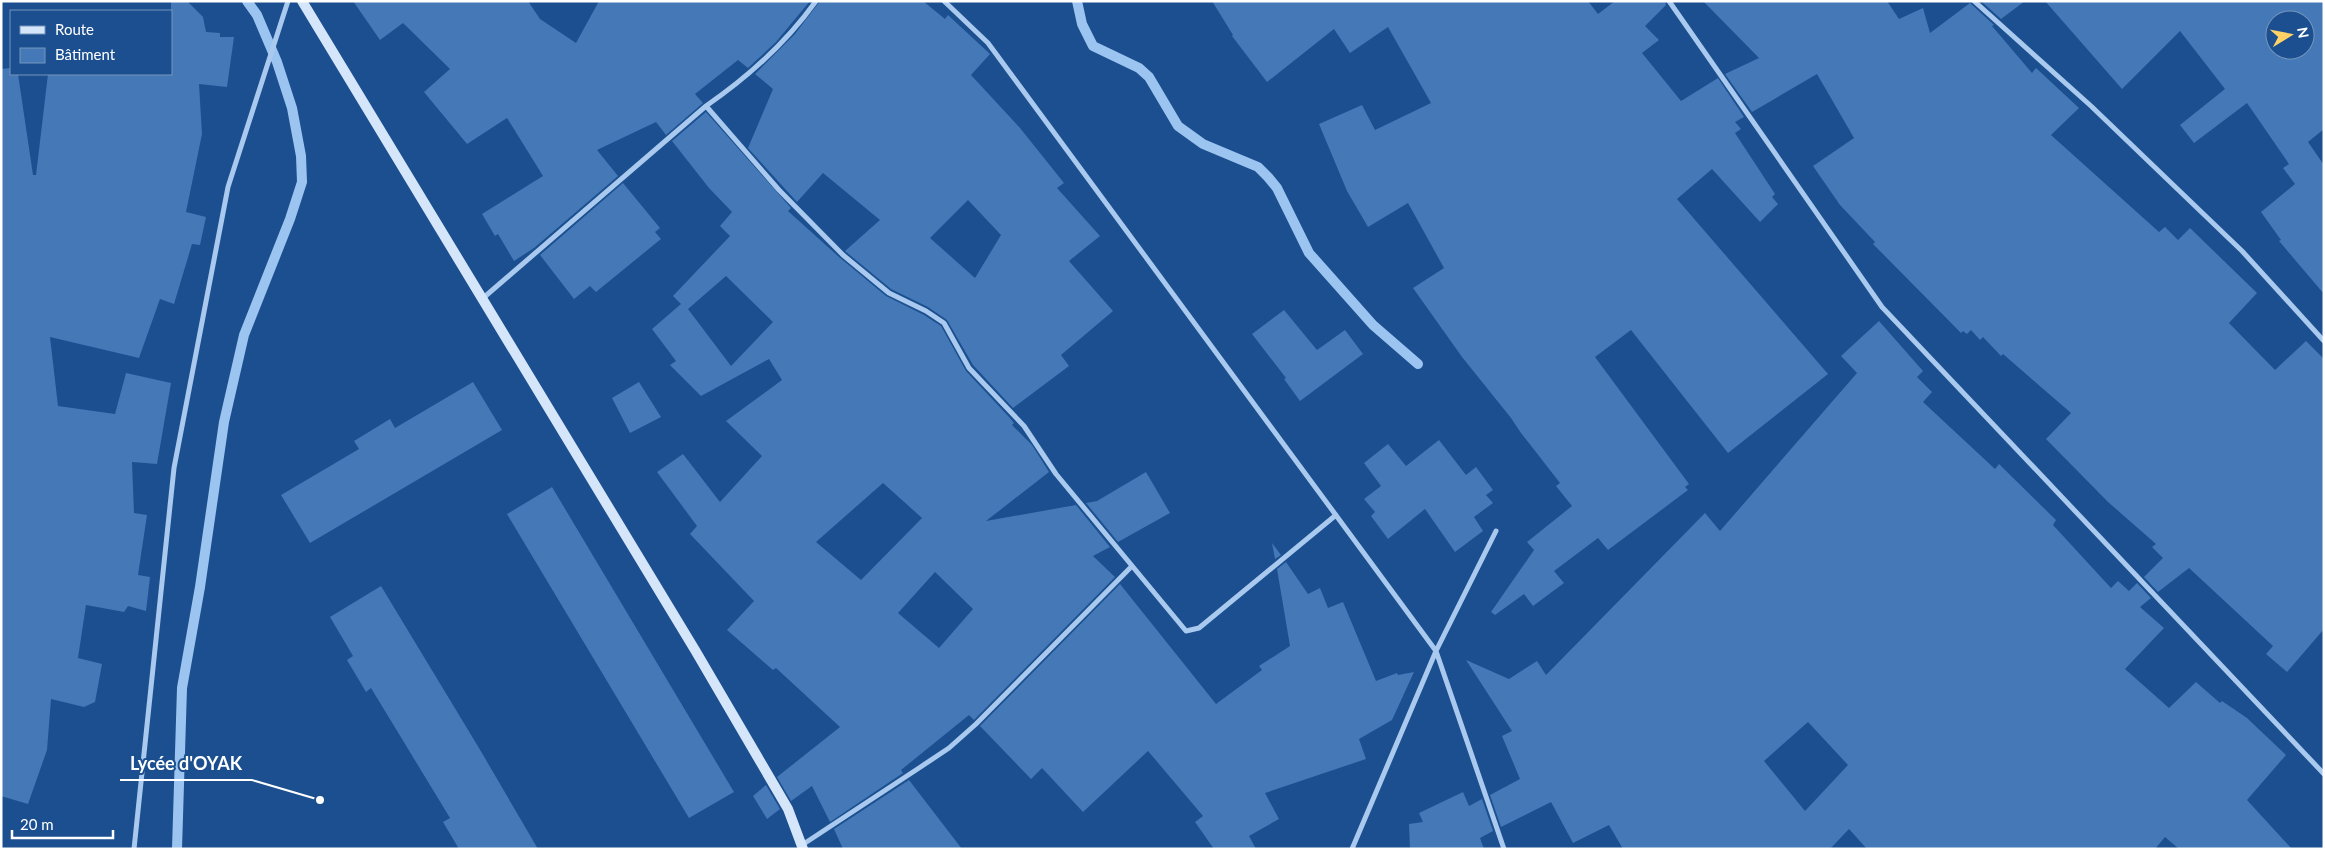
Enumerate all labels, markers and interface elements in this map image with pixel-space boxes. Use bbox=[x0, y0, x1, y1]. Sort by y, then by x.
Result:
legend bbox=[10, 10, 172, 75]
north arrow bbox=[2265, 10, 2315, 60]
text: Route bbox=[55, 20, 94, 38]
text: N bbox=[2294, 26, 2313, 39]
text: Bâtiment bbox=[55, 45, 116, 63]
callout: Lycée d'OYAK bbox=[120, 747, 252, 780]
text: Lycée d'OYAK bbox=[130, 752, 243, 774]
scale bar bbox=[12, 808, 114, 840]
text: 20 m bbox=[20, 815, 54, 833]

